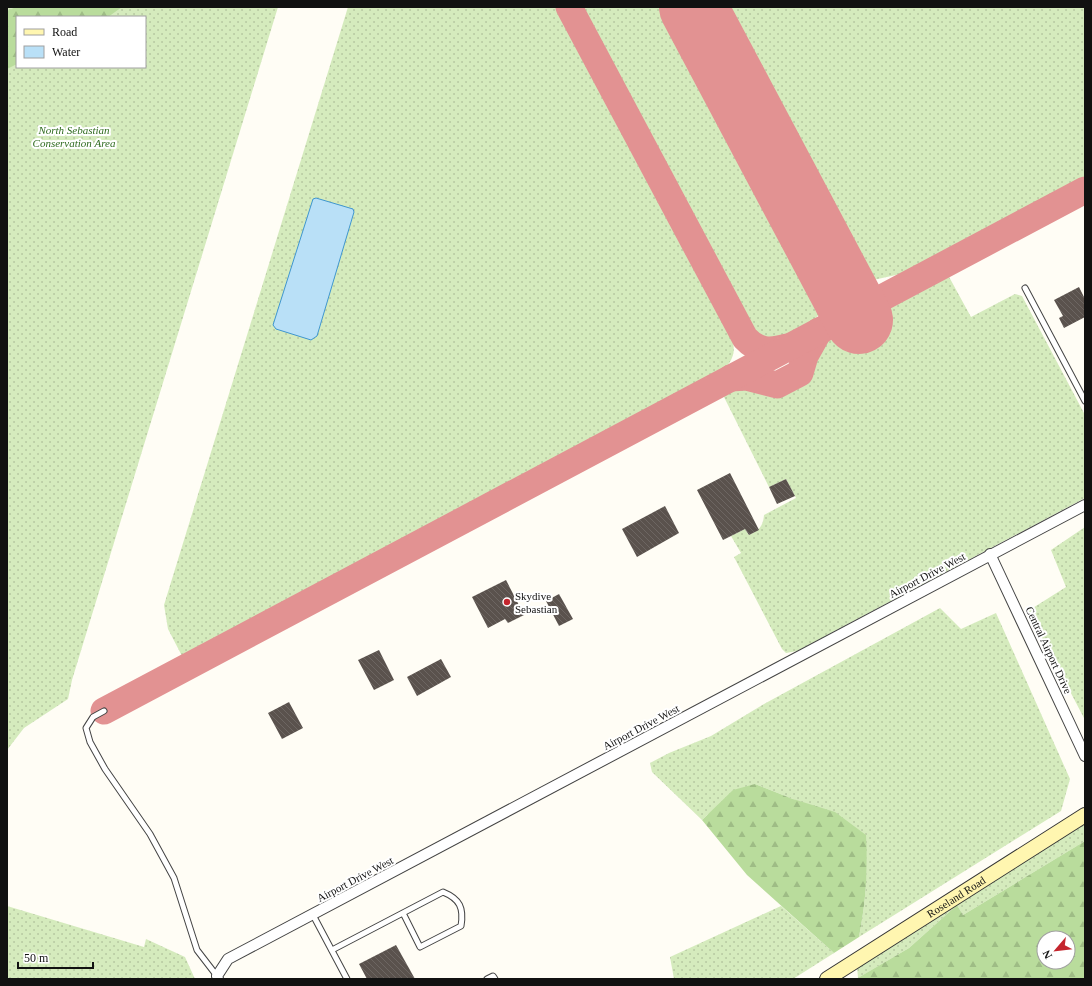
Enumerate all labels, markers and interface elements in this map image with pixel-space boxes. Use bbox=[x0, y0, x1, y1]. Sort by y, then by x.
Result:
legend bbox=[16, 16, 146, 68]
text: Road bbox=[52, 25, 77, 39]
text: Water bbox=[52, 45, 80, 59]
park label: North Sebastian Conservation Area bbox=[33, 124, 116, 149]
street label: Airport Drive West bbox=[887, 550, 967, 600]
place label: Skydive Sebastian bbox=[515, 590, 558, 615]
marker: Skydive Sebastian bbox=[502, 597, 512, 607]
street label: Central Airport Drive bbox=[1024, 605, 1074, 696]
street label: Airport Drive West bbox=[601, 702, 681, 752]
street label: Airport Drive West bbox=[315, 854, 395, 904]
street label: Roseland Road bbox=[925, 874, 988, 920]
north arrow bbox=[1036, 930, 1076, 970]
scale bar bbox=[18, 944, 93, 970]
text: N bbox=[1040, 948, 1054, 961]
text: 50 m bbox=[24, 951, 49, 965]

